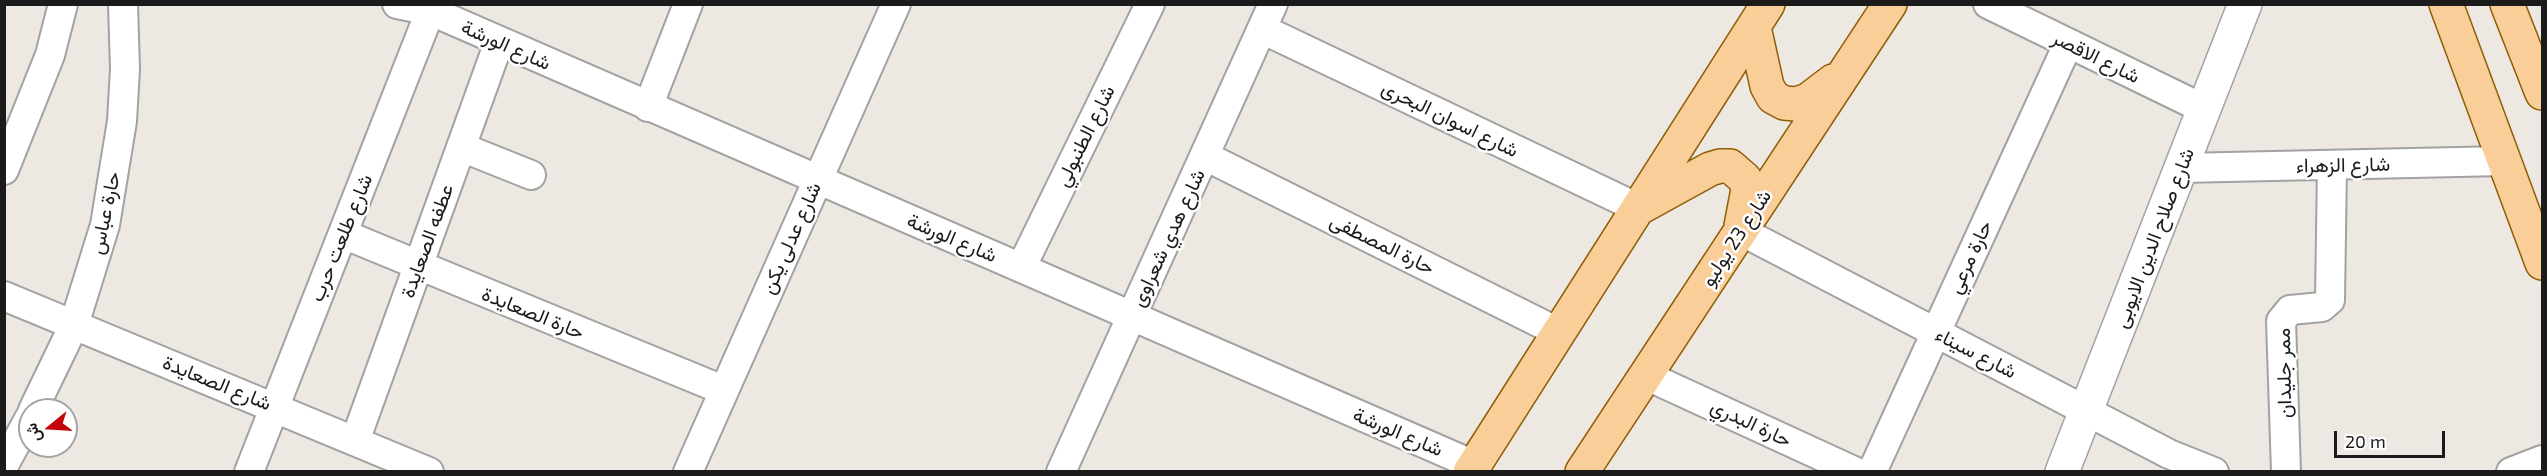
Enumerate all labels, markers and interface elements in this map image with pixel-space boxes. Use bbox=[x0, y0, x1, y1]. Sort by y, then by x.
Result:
street label: شارع الورشة bbox=[458, 15, 554, 75]
street label: شارع الاقصر bbox=[2048, 25, 2144, 89]
street label: شارع اسوان البحرى bbox=[1378, 75, 1522, 163]
street label: شارع الطنبولي bbox=[1050, 81, 1120, 191]
street label: شارع صلاح الدين الايوبى bbox=[2109, 145, 2199, 331]
street label: شارع الزهراء bbox=[2296, 152, 2390, 178]
street label: شارع هدي شعراوى bbox=[1126, 165, 1210, 311]
street label: حارة عباس bbox=[85, 169, 125, 257]
street label: شارع طلعت حرب bbox=[304, 171, 378, 305]
street label: شارع عدلى يكن bbox=[756, 178, 826, 298]
street label: عطفه الصعايدة bbox=[395, 181, 459, 301]
street label: شارع 23 يوليو bbox=[1696, 185, 1776, 291]
street label: شارع الورشة bbox=[903, 208, 1001, 268]
street label: حارة المصطفى bbox=[1326, 208, 1438, 280]
street label: حارة مرعي bbox=[1943, 217, 1997, 297]
street label: حارة الصعايدة bbox=[478, 282, 588, 344]
street label: شارع سيناء bbox=[1931, 322, 2021, 384]
street label: ممر جليدان bbox=[2271, 328, 2297, 418]
street label: شارع الصعايدة bbox=[159, 350, 275, 416]
street label: حارة البدري bbox=[1707, 394, 1795, 452]
north arrow bbox=[18, 398, 78, 458]
street label: شارع الورشة bbox=[1349, 402, 1447, 462]
scale bar bbox=[2337, 419, 2448, 457]
text: ش bbox=[20, 421, 44, 445]
text: 20 m bbox=[2345, 430, 2386, 452]

